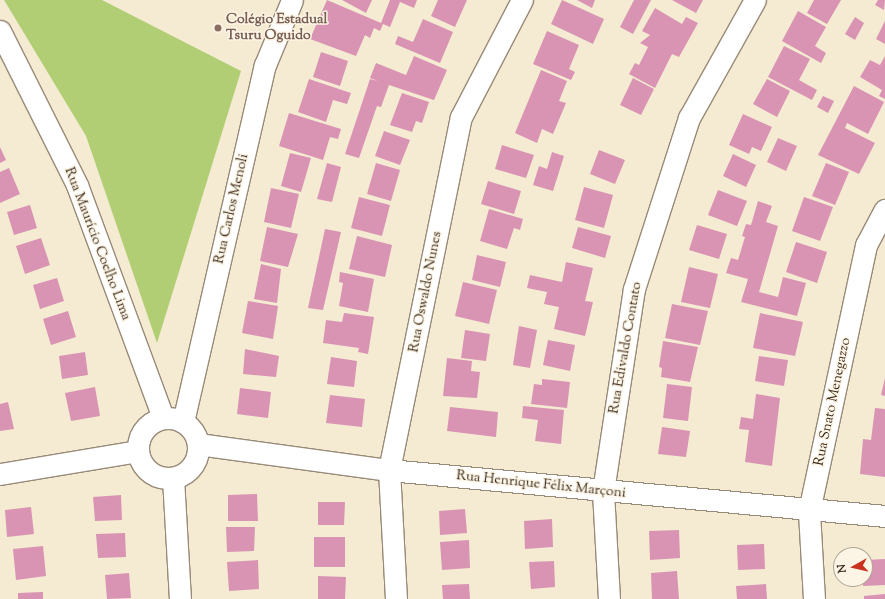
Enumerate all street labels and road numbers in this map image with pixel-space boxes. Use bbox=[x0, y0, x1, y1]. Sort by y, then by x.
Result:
street label: Rua Carlos Menoli bbox=[211, 152, 253, 266]
street label: Rua Maurício Coelho Lima bbox=[60, 165, 134, 323]
street label: Rua Oswaldo Nunes bbox=[406, 230, 446, 354]
street label: Rua Edivaldo Contato bbox=[606, 281, 646, 415]
street label: Rua Snato Menegazzo bbox=[811, 336, 855, 468]
street label: Rua Henrique Félix Marçoni bbox=[455, 468, 627, 502]

